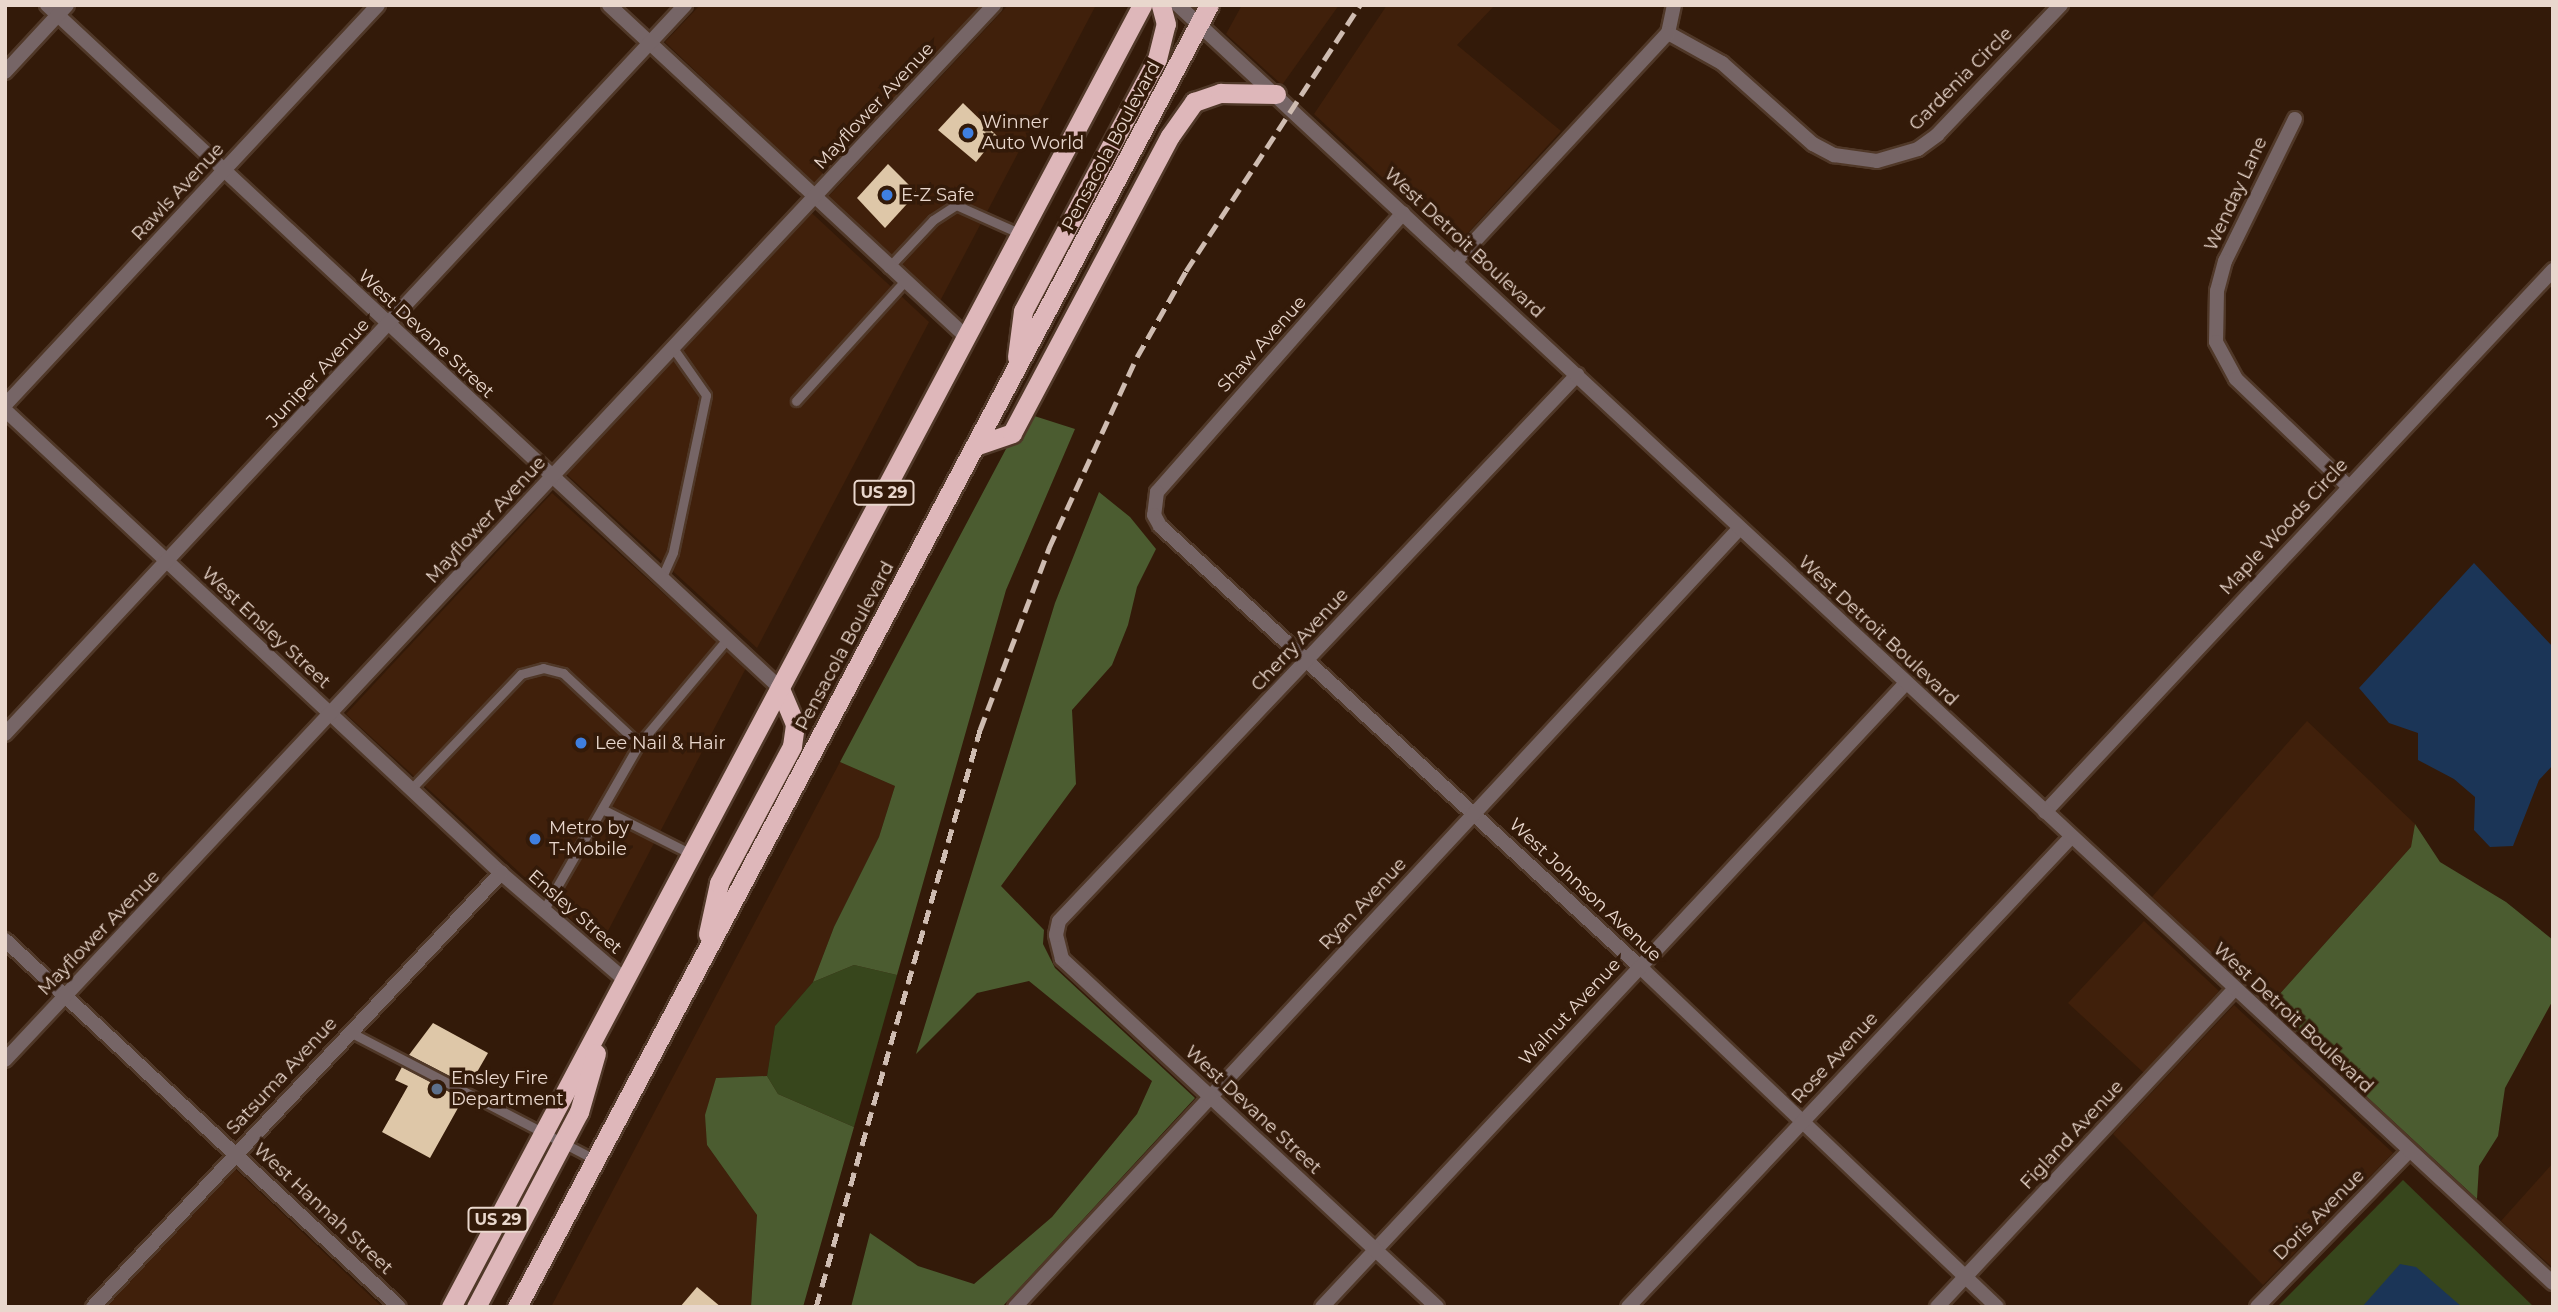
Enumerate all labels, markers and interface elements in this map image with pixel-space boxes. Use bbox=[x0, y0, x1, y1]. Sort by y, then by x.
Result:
street label: Gardenia Circle bbox=[1905, 23, 2017, 135]
street label: Mayflower Avenue bbox=[810, 38, 938, 174]
street label: Pensacola Boulevard bbox=[1057, 58, 1165, 234]
place label: Winner Auto World bbox=[982, 112, 1084, 154]
marker: Winner Auto World bbox=[960, 125, 976, 141]
street label: Wenday Lane bbox=[2200, 134, 2272, 254]
street label: Rawls Avenue bbox=[127, 139, 229, 245]
street label: West Detroit Boulevard bbox=[1380, 163, 1548, 323]
place label: E-Z Safe bbox=[901, 184, 974, 206]
marker: E-Z Safe bbox=[879, 187, 895, 203]
street label: West Devane Street bbox=[353, 265, 499, 403]
street label: Shaw Avenue bbox=[1213, 291, 1311, 397]
street label: Juniper Avenue bbox=[262, 314, 374, 432]
street label: Mayflower Avenue bbox=[422, 452, 550, 588]
street label: Maple Woods Circle bbox=[2215, 455, 2353, 599]
road number: US 29 bbox=[852, 480, 916, 506]
street label: West Detroit Boulevard bbox=[1794, 551, 1962, 711]
street label: Pensacola Boulevard bbox=[791, 558, 899, 734]
street label: West Ensley Street bbox=[197, 563, 335, 693]
street label: Cherry Avenue bbox=[1247, 584, 1353, 696]
place label: Lee Nail & Hair bbox=[595, 732, 726, 754]
marker: Lee Nail & Hair bbox=[573, 735, 589, 751]
street label: West Johnson Avenue bbox=[1504, 814, 1666, 966]
place label: Metro by T-Mobile bbox=[549, 818, 629, 860]
marker: Metro by T-Mobile bbox=[527, 831, 543, 847]
street label: Ryan Avenue bbox=[1315, 854, 1411, 954]
street label: Ensley Street bbox=[524, 865, 626, 959]
street label: Mayflower Avenue bbox=[34, 866, 164, 1000]
street label: West Detroit Boulevard bbox=[2209, 938, 2377, 1098]
street label: Walnut Avenue bbox=[1515, 954, 1625, 1070]
street label: Rose Avenue bbox=[1787, 1008, 1883, 1108]
street label: Satsuma Avenue bbox=[222, 1013, 342, 1139]
street label: West Devane Street bbox=[1180, 1041, 1326, 1179]
place label: Ensley Fire Department bbox=[451, 1068, 564, 1110]
street label: Figland Avenue bbox=[2016, 1076, 2128, 1194]
marker: Ensley Fire Department bbox=[429, 1081, 445, 1097]
street label: West Hannah Street bbox=[249, 1139, 397, 1279]
street label: Doris Avenue bbox=[2269, 1165, 2369, 1265]
road number: US 29 bbox=[466, 1208, 530, 1232]

